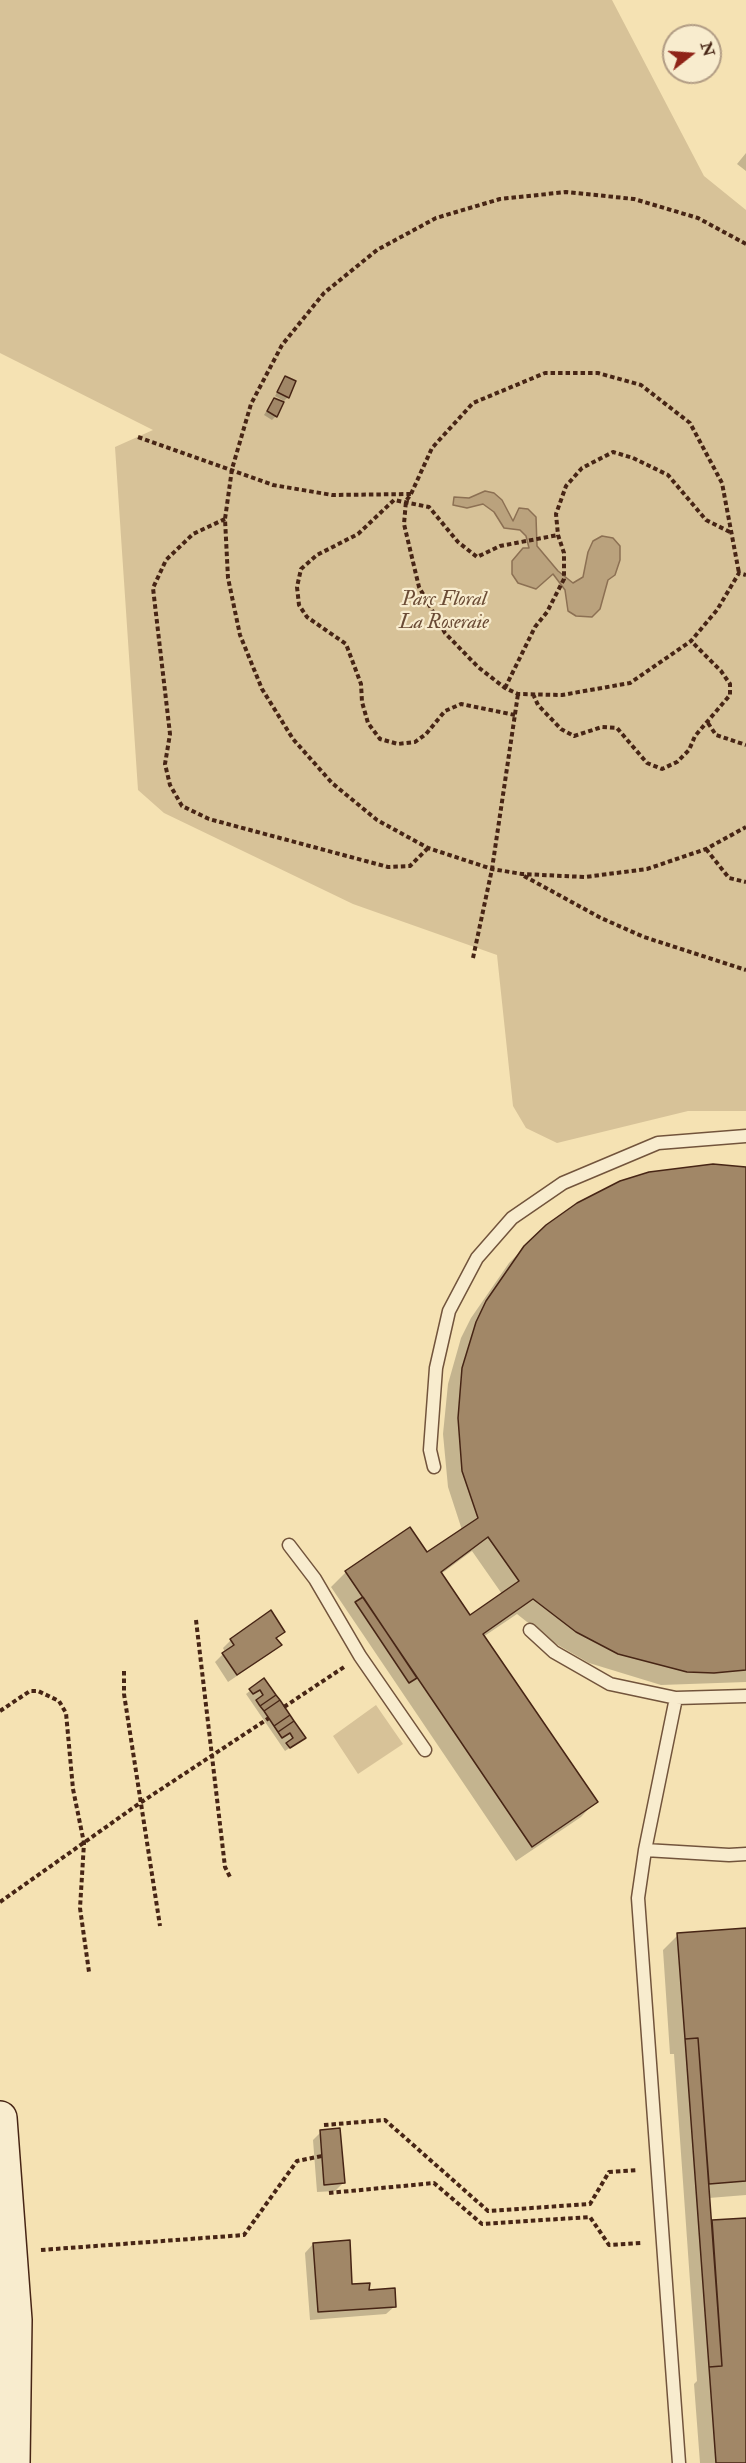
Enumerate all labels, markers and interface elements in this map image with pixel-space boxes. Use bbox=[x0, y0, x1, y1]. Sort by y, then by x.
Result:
north arrow bbox=[662, 24, 722, 84]
text: N bbox=[696, 40, 719, 59]
park label: Parc Floral La Roseraie bbox=[399, 589, 489, 636]

